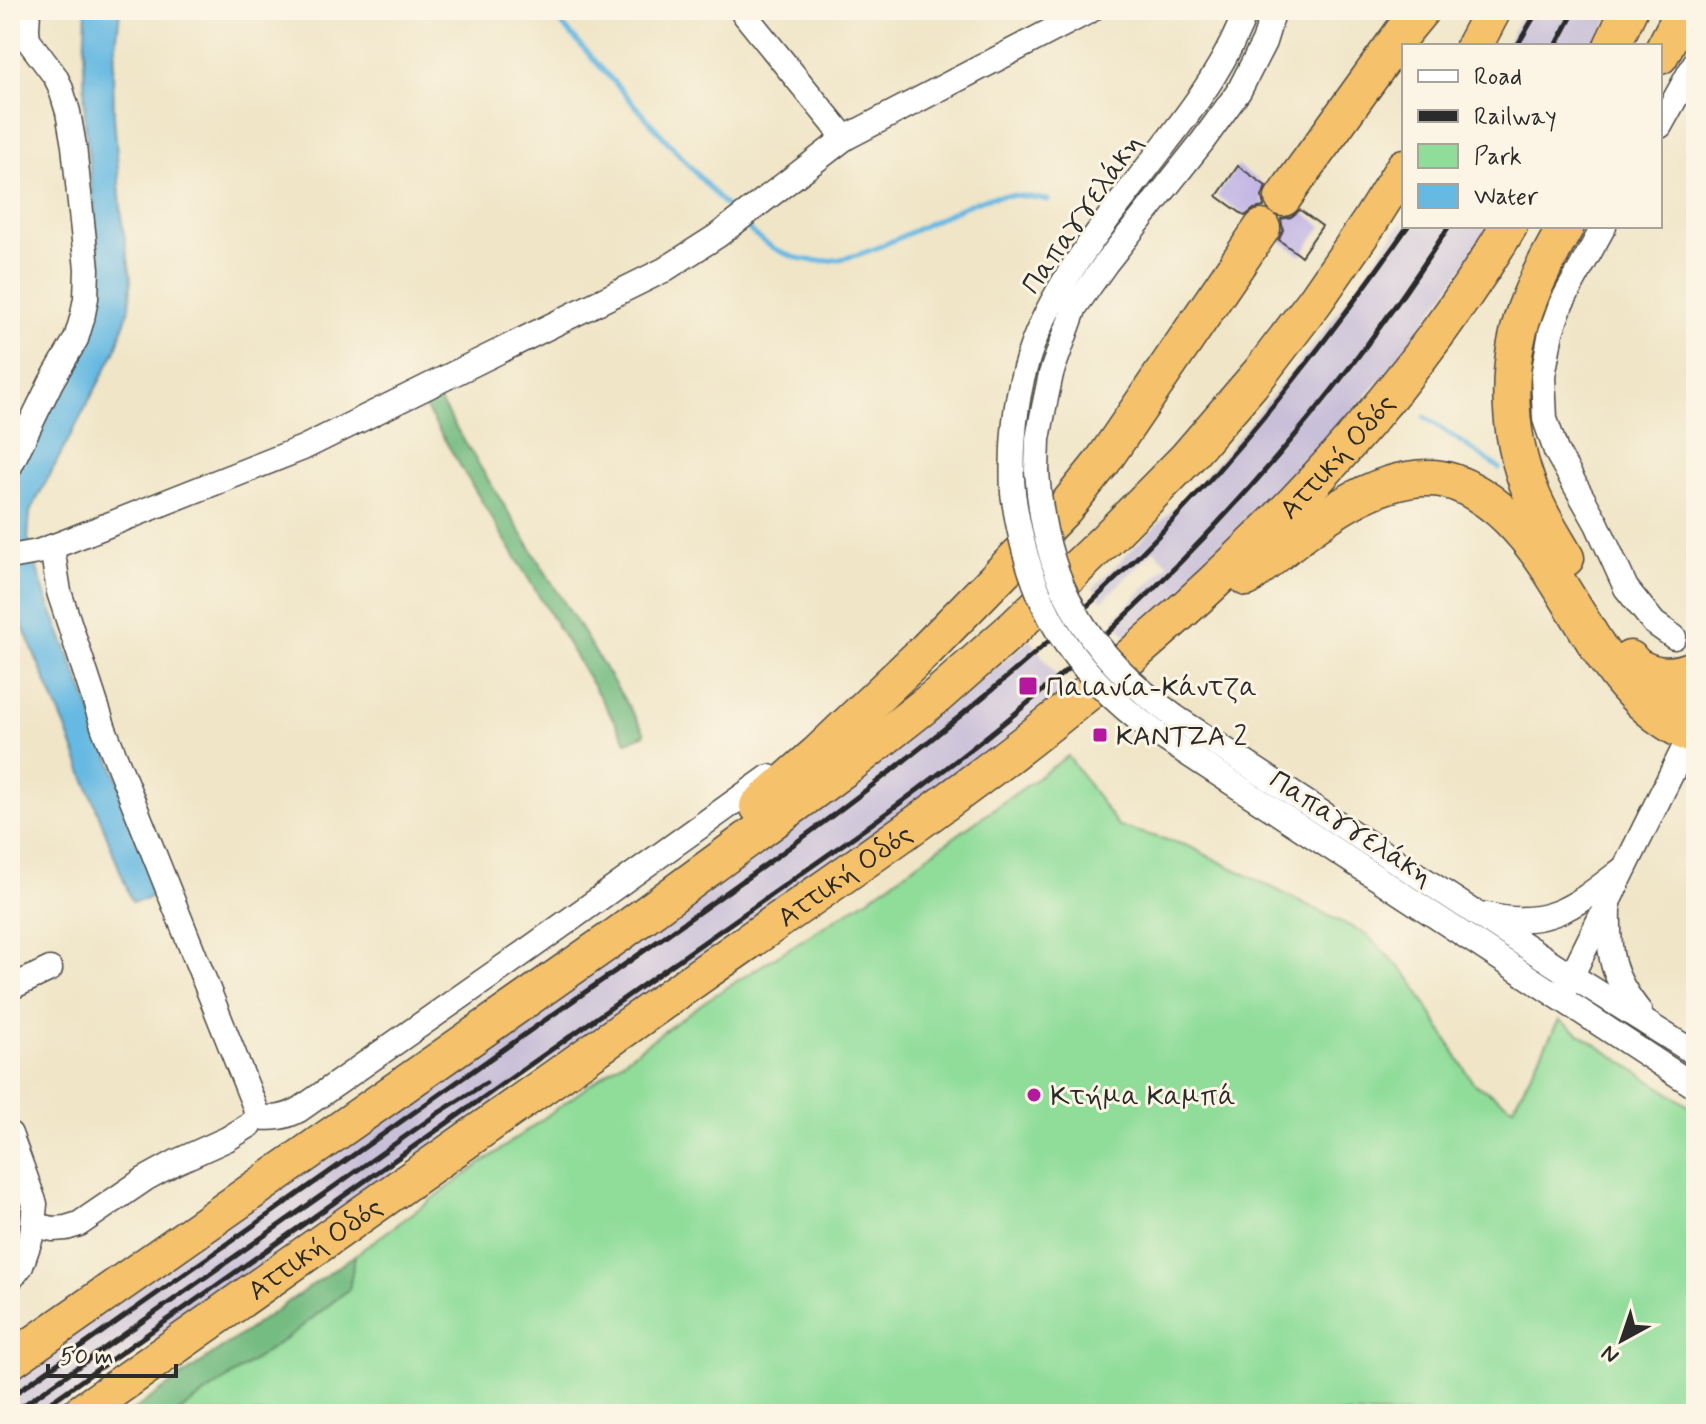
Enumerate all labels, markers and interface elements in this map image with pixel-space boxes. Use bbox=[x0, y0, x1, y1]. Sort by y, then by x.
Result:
legend bbox=[1402, 44, 1662, 228]
text: Road bbox=[1474, 62, 1522, 93]
text: Railway bbox=[1474, 102, 1557, 133]
street label: Παπαγγελάκη bbox=[1014, 127, 1152, 302]
text: Park bbox=[1474, 142, 1522, 173]
text: Water bbox=[1474, 182, 1539, 213]
street label: Αττική Οδός bbox=[1272, 387, 1404, 528]
place label: Παιανία-Κάντζα bbox=[1046, 670, 1257, 707]
marker: Παιανία-Κάντζα bbox=[1017, 675, 1039, 697]
place label: ΚΑΝΤΖΑ 2 bbox=[1116, 719, 1247, 756]
marker: ΚΑΝΤΖΑ 2 bbox=[1091, 726, 1109, 744]
street label: Παπαγγελάκη bbox=[1262, 762, 1439, 896]
street label: Αττική Οδός bbox=[771, 816, 920, 937]
place label: Kτήμα Καμπά bbox=[1050, 1079, 1236, 1116]
marker: Kτήμα Καμπά bbox=[1025, 1086, 1043, 1104]
street label: Αττική Οδός bbox=[241, 1190, 390, 1310]
north arrow bbox=[1582, 1300, 1662, 1380]
scale bar bbox=[48, 1328, 176, 1378]
text: N bbox=[1596, 1338, 1625, 1369]
text: 50 m bbox=[60, 1342, 114, 1373]

